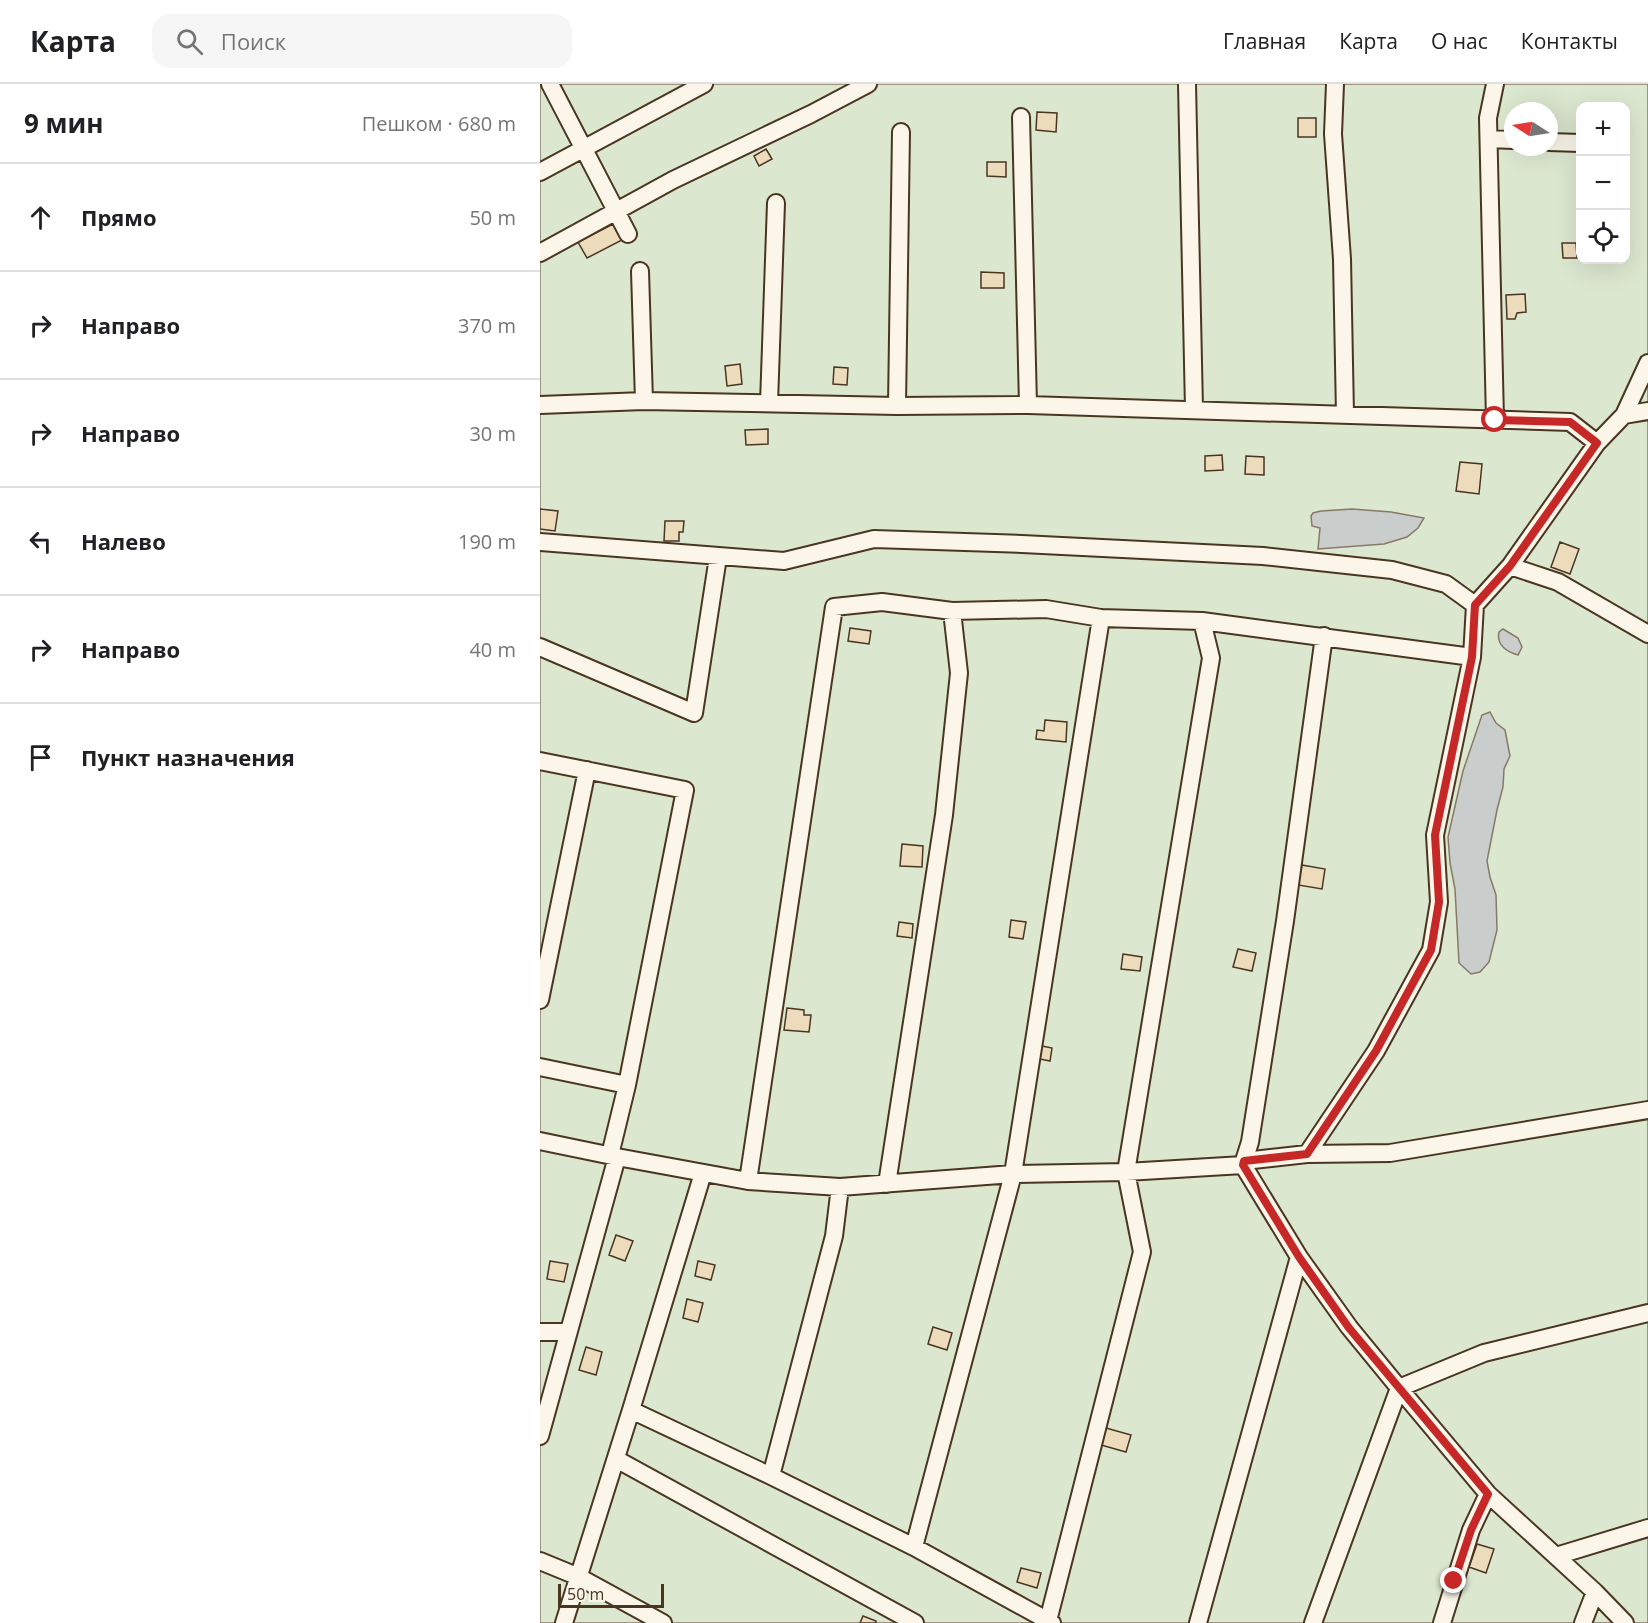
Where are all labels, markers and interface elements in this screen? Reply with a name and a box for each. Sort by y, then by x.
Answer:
search box [152,14,572,68]
text: Карта [30,22,116,60]
icon: search [173,25,206,58]
text: Поиск [221,26,286,56]
text: Главная [1223,27,1306,55]
text: Карта [1339,27,1398,55]
text: О нас [1431,27,1488,55]
text: Контакты [1521,27,1618,55]
north arrow [1504,102,1558,156]
map controls [1576,102,1630,264]
button: + [1576,102,1630,156]
text: 9 мин [24,105,104,141]
text: Пешком · 680 m [362,110,516,137]
button: − [1576,156,1630,210]
icon: ahead [24,201,57,234]
text: Прямо [81,202,157,232]
text: 50 m [469,204,516,231]
button: locate [1576,210,1630,264]
icon: right [24,309,57,342]
text: Направо [81,310,180,340]
text: 370 m [458,312,516,339]
route start [1481,406,1507,432]
icon: right [24,417,57,450]
text: Направо [81,418,180,448]
text: 30 m [469,420,516,447]
icon: left [24,525,57,558]
text: Налево [81,526,166,556]
text: 190 m [458,528,516,555]
icon: right [24,633,57,666]
text: Направо [81,634,180,664]
text: 40 m [469,636,516,663]
icon: arrive [24,741,57,774]
text: Пункт назначения [81,742,295,772]
route end [1440,1567,1466,1593]
scale bar [558,1581,664,1608]
text: 50 m [567,1583,604,1605]

